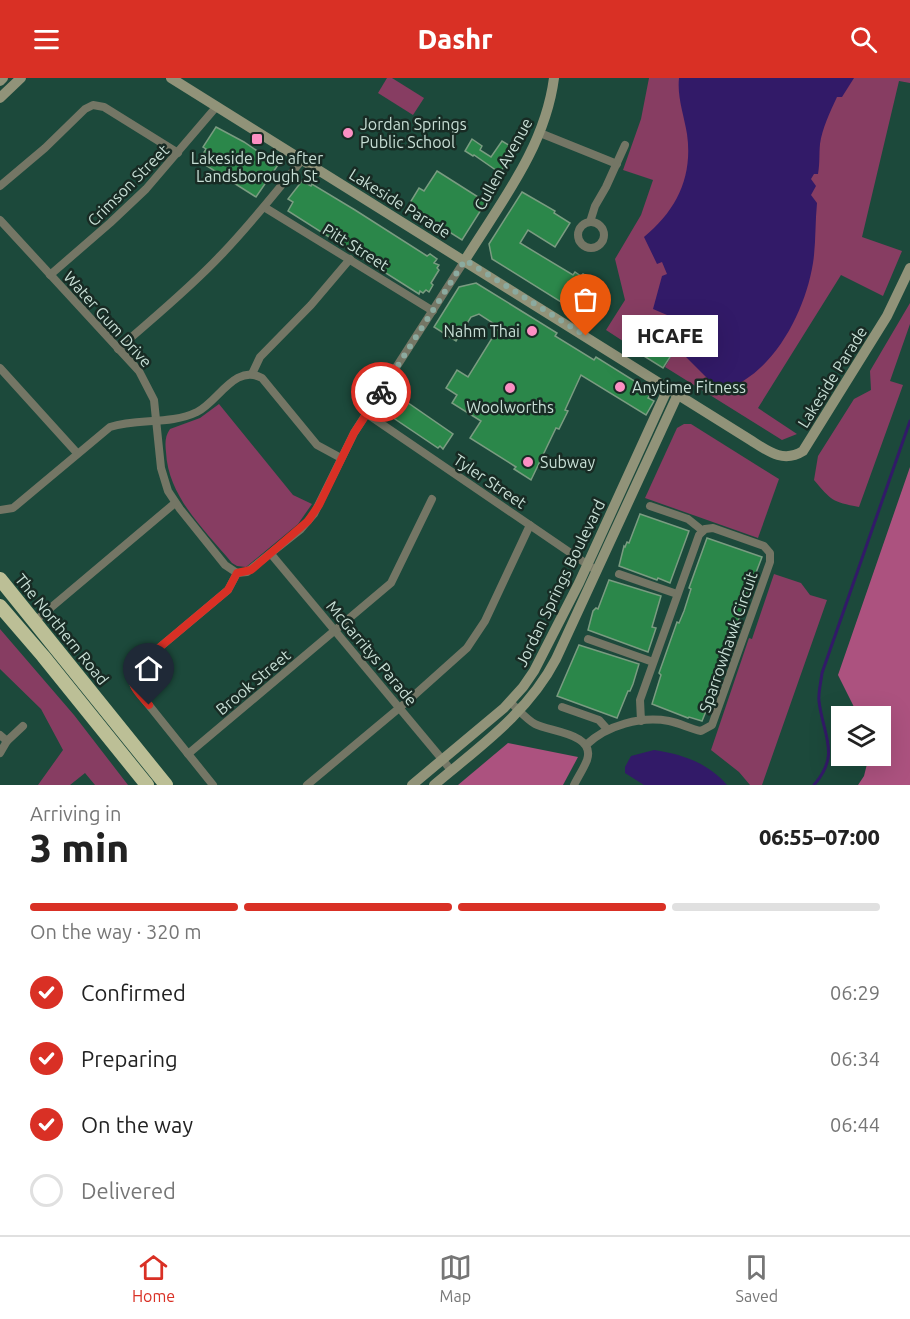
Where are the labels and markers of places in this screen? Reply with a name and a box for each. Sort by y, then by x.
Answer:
place label: Jordan Springs Public School [360,115,467,151]
marker: Jordan Springs Public School [341,126,355,140]
marker: Lakeside Pde after Landsborough St [250,132,264,146]
place label: Lakeside Pde after Landsborough St [191,149,323,185]
pin [560,274,611,336]
callout: HCAFE [622,315,718,357]
place label: Nahm Thai [444,322,520,340]
marker: Nahm Thai [525,324,539,338]
place label: Anytime Fitness [632,378,746,396]
marker: Anytime Fitness [613,380,627,394]
marker: Woolworths [503,381,517,395]
place label: Woolworths [466,398,554,416]
place label: Subway [540,453,595,471]
marker: Subway [521,455,535,469]
pin [123,643,174,705]

